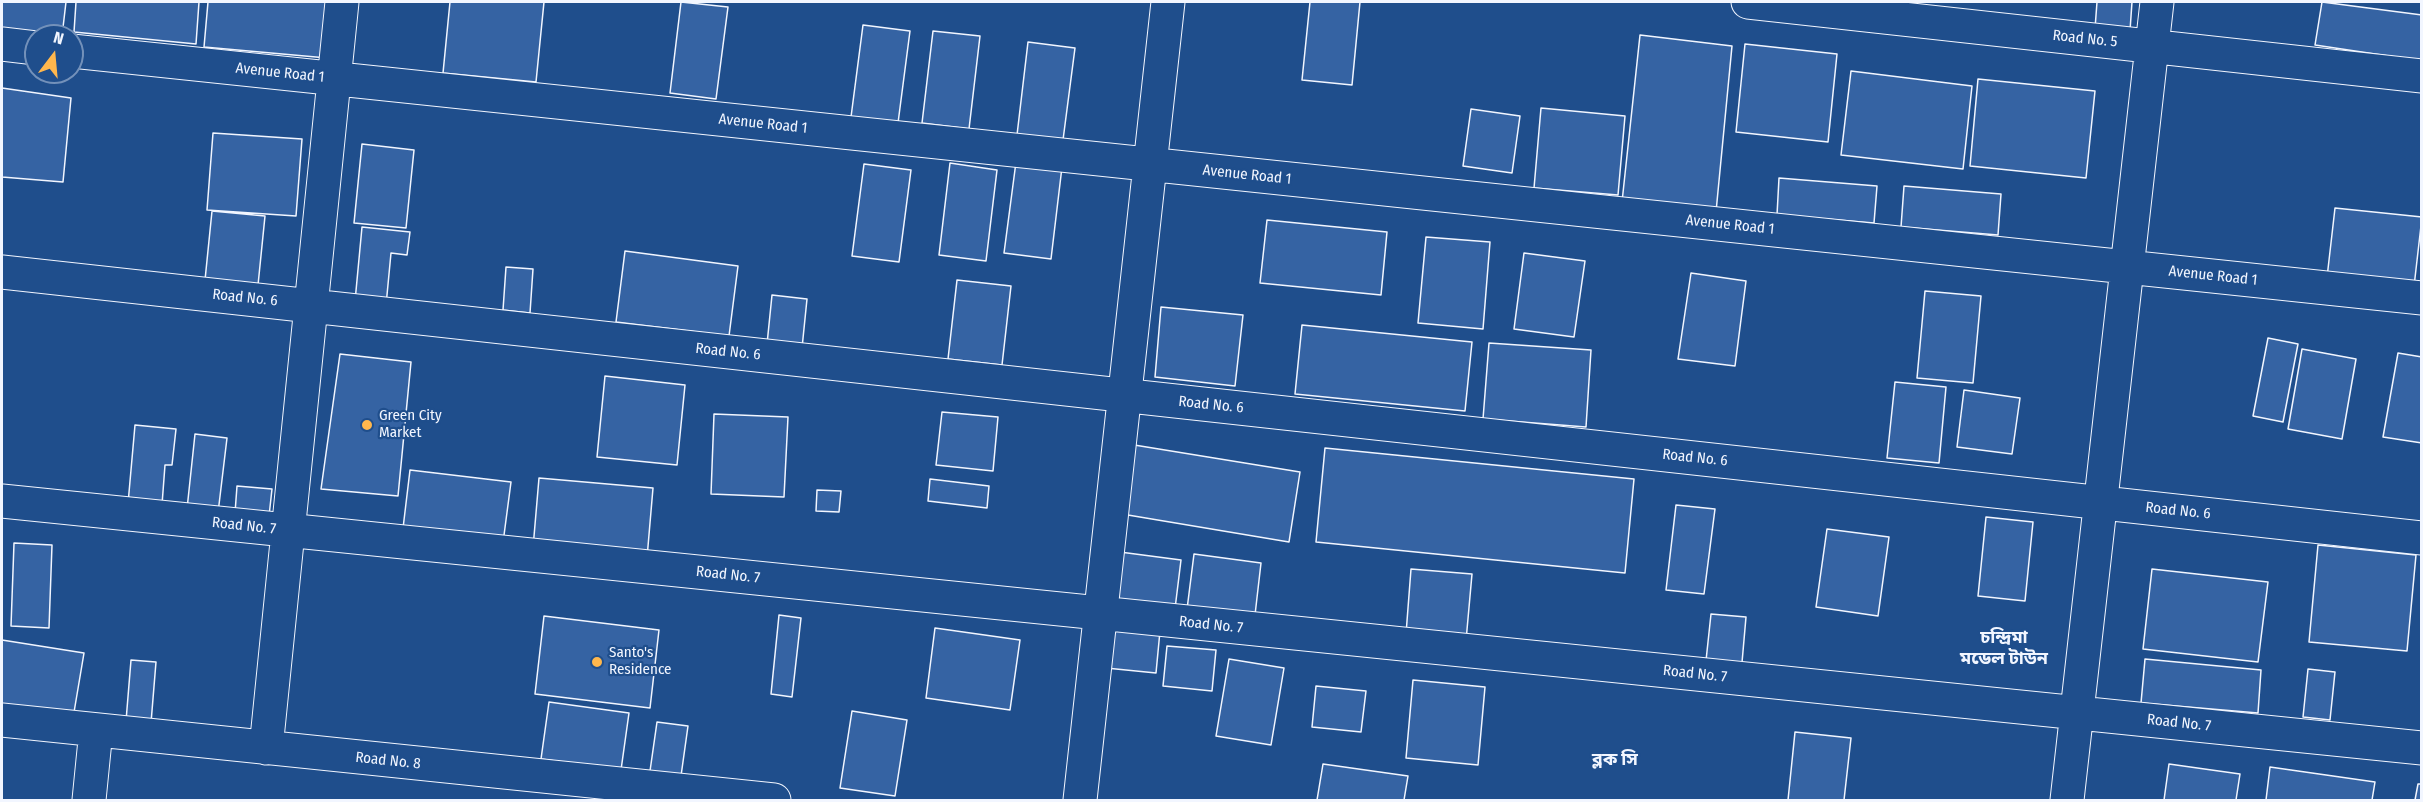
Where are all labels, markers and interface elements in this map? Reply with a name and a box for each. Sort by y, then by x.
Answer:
north arrow [24,24,84,84]
street label: Road No. 5 [2052,27,2118,51]
text: N [51,28,66,49]
street label: Avenue Road 1 [235,59,325,87]
street label: Avenue Road 1 [718,110,808,138]
street label: Avenue Road 1 [1202,161,1292,189]
street label: Avenue Road 1 [1685,211,1775,239]
street label: Avenue Road 1 [2168,262,2258,290]
street label: Road No. 6 [211,286,279,310]
street label: Road No. 6 [694,340,762,364]
street label: Road No. 6 [1177,393,1245,417]
place label: Green City Market [379,407,442,442]
marker: Green City Market [360,418,374,432]
street label: Road No. 6 [1661,446,1729,470]
street label: Road No. 6 [2144,499,2212,523]
street label: Road No. 7 [211,514,277,538]
street label: Road No. 7 [695,563,761,587]
street label: Road No. 7 [1178,613,1244,637]
district label: চন্দ্রিমা মডেল টাউন [1960,627,2048,670]
place label: Santo's Residence [609,644,671,679]
marker: Santo's Residence [590,655,604,669]
street label: Road No. 7 [1662,662,1728,686]
street label: Road No. 7 [2146,711,2212,735]
street label: Road No. 8 [354,749,422,773]
district label: ব্লক সি [1592,749,1638,771]

